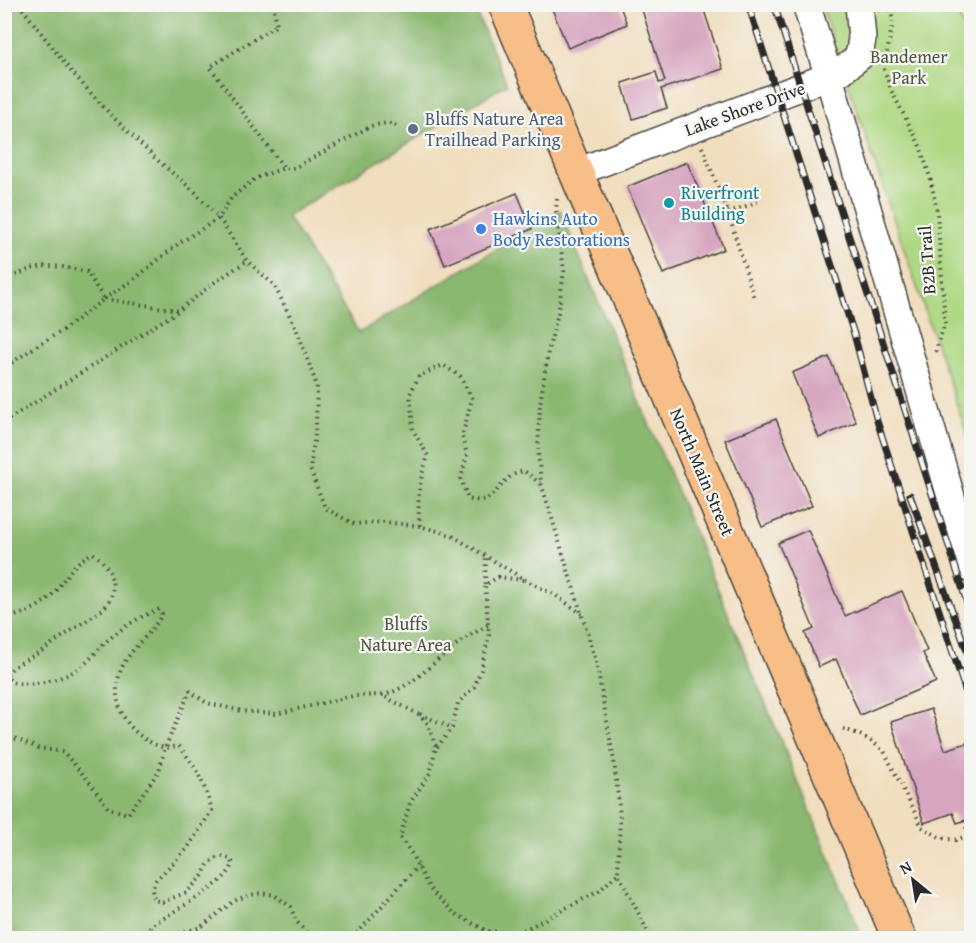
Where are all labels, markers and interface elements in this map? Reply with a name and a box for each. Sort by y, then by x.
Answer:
park label: Bandemer Park [870,43,948,91]
street label: Lake Shore Drive [681,74,809,143]
place label: Bluffs Nature Area Trailhead Parking [425,105,564,153]
marker: Bluffs Nature Area Trailhead Parking [406,122,420,136]
place label: Riverfront Building [681,179,760,227]
marker: Riverfront Building [662,196,676,210]
place label: Hawkins Auto Body Restorations [493,205,630,253]
marker: Hawkins Auto Body Restorations [474,222,488,236]
street label: B2B Trail [911,225,942,295]
street label: North Main Street [663,404,742,541]
park label: Bluffs Nature Area [361,610,452,658]
north arrow [883,850,943,910]
text: N [895,854,916,880]

